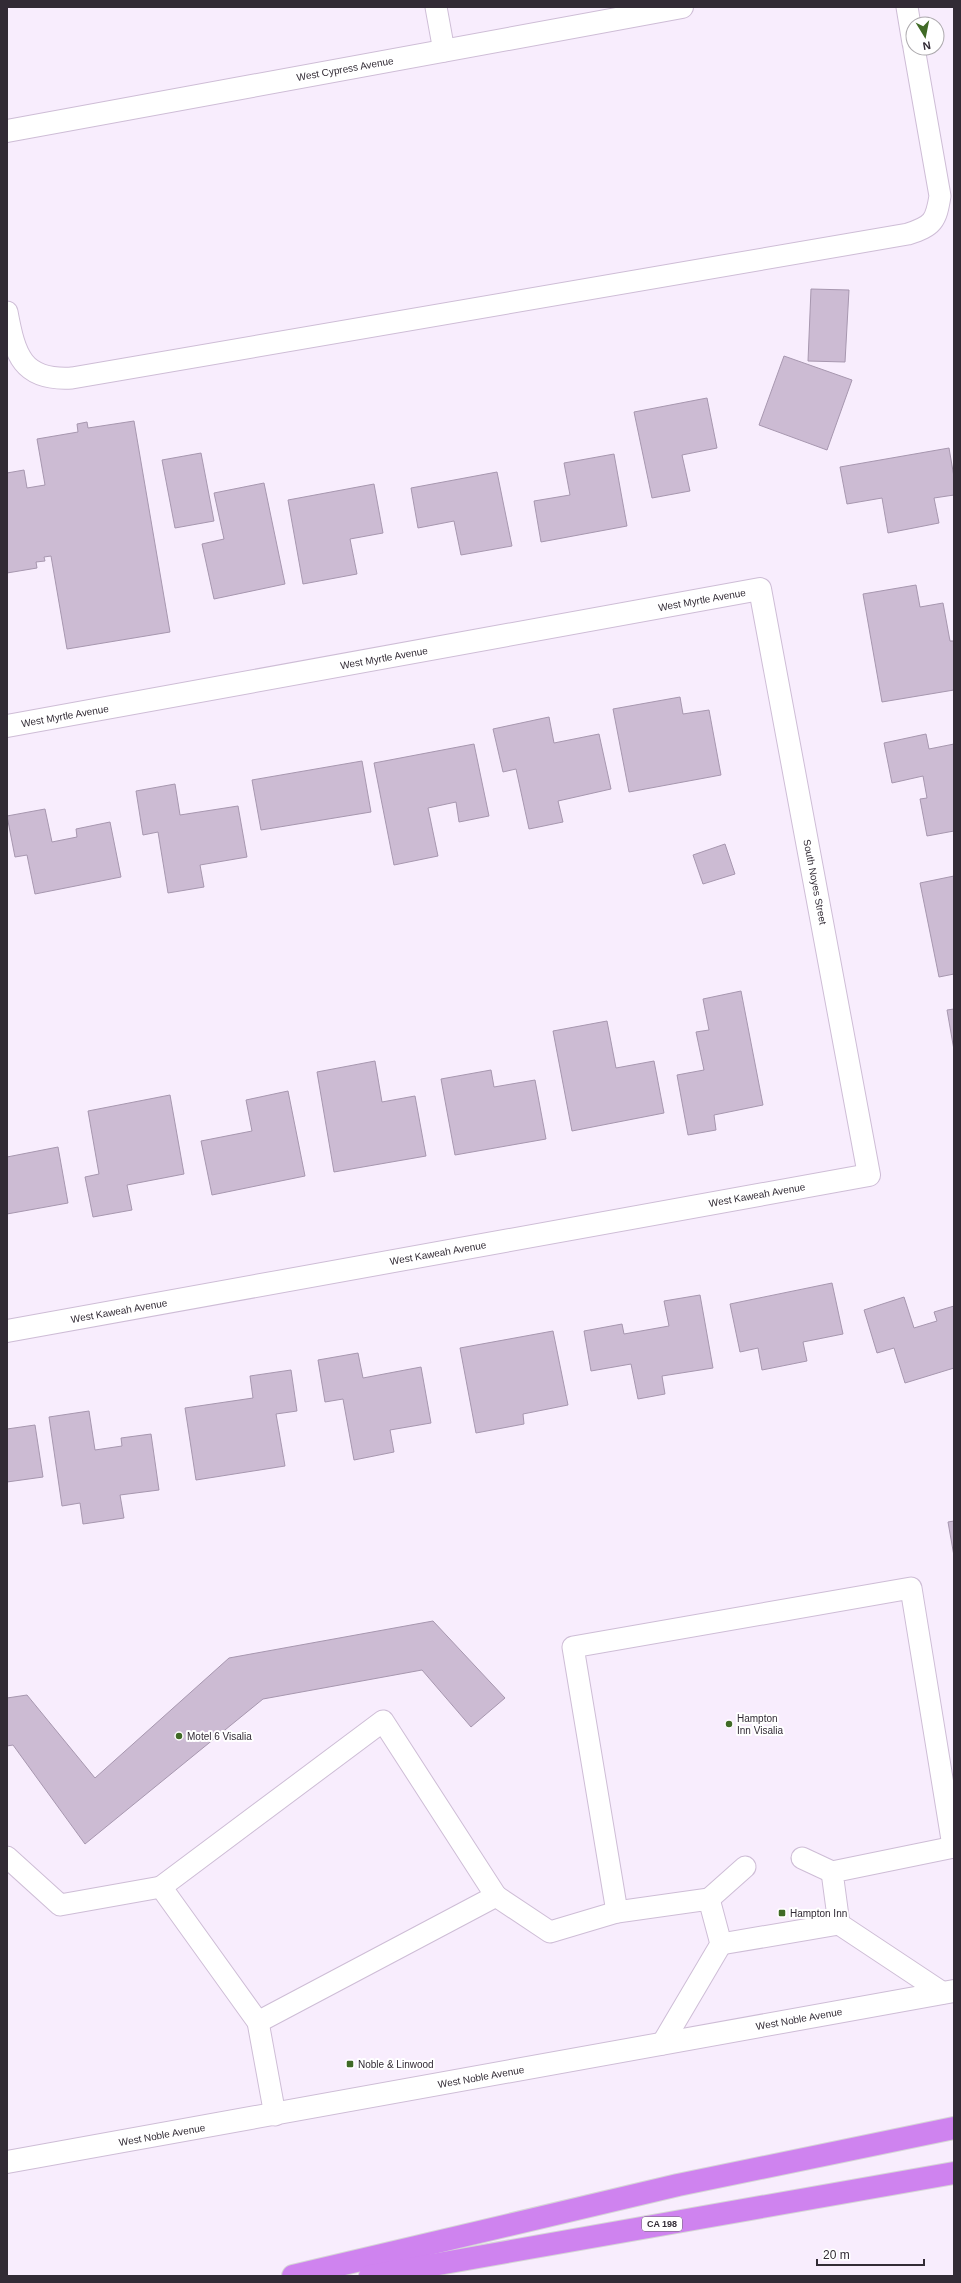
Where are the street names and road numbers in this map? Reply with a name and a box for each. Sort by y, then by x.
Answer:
street label: West Cypress Avenue [296,55,395,83]
street label: West Myrtle Avenue [657,587,747,613]
street label: West Myrtle Avenue [339,645,429,671]
street label: West Myrtle Avenue [20,703,110,729]
street label: South Noyes Street [801,838,829,926]
street label: West Kaweah Avenue [708,1181,806,1209]
street label: West Kaweah Avenue [389,1239,487,1267]
street label: West Kaweah Avenue [70,1297,168,1325]
street label: West Noble Avenue [755,2006,843,2032]
street label: West Noble Avenue [437,2064,525,2090]
street label: West Noble Avenue [118,2122,206,2148]
road number: CA 198 [642,2217,682,2231]

